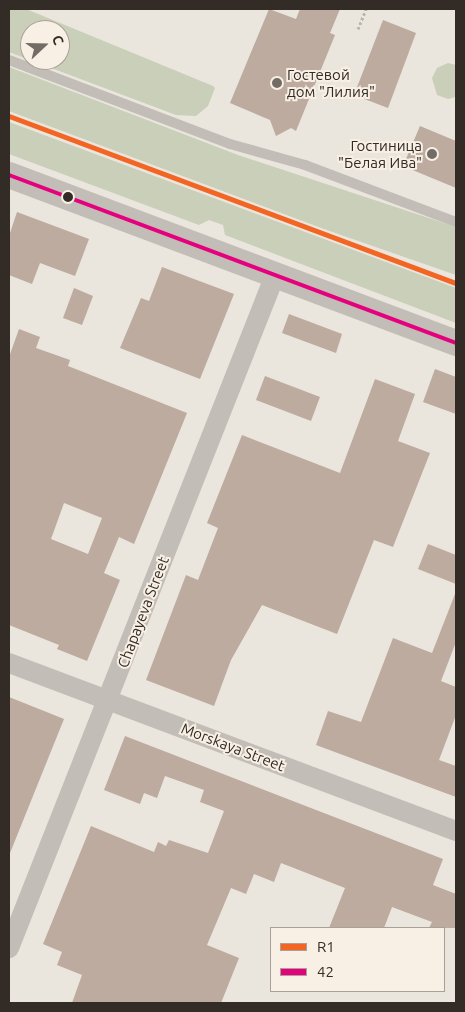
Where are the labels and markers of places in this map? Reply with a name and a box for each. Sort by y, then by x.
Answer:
place label: Гостевой дом "Лилия" [287,65,375,100]
marker: Гостевой дом "Лилия" [271,77,283,89]
place label: Гостиница "Белая Ива" [338,136,422,171]
marker: Гостиница "Белая Ива" [426,148,438,160]
unlabelled marker [63,192,73,202]

